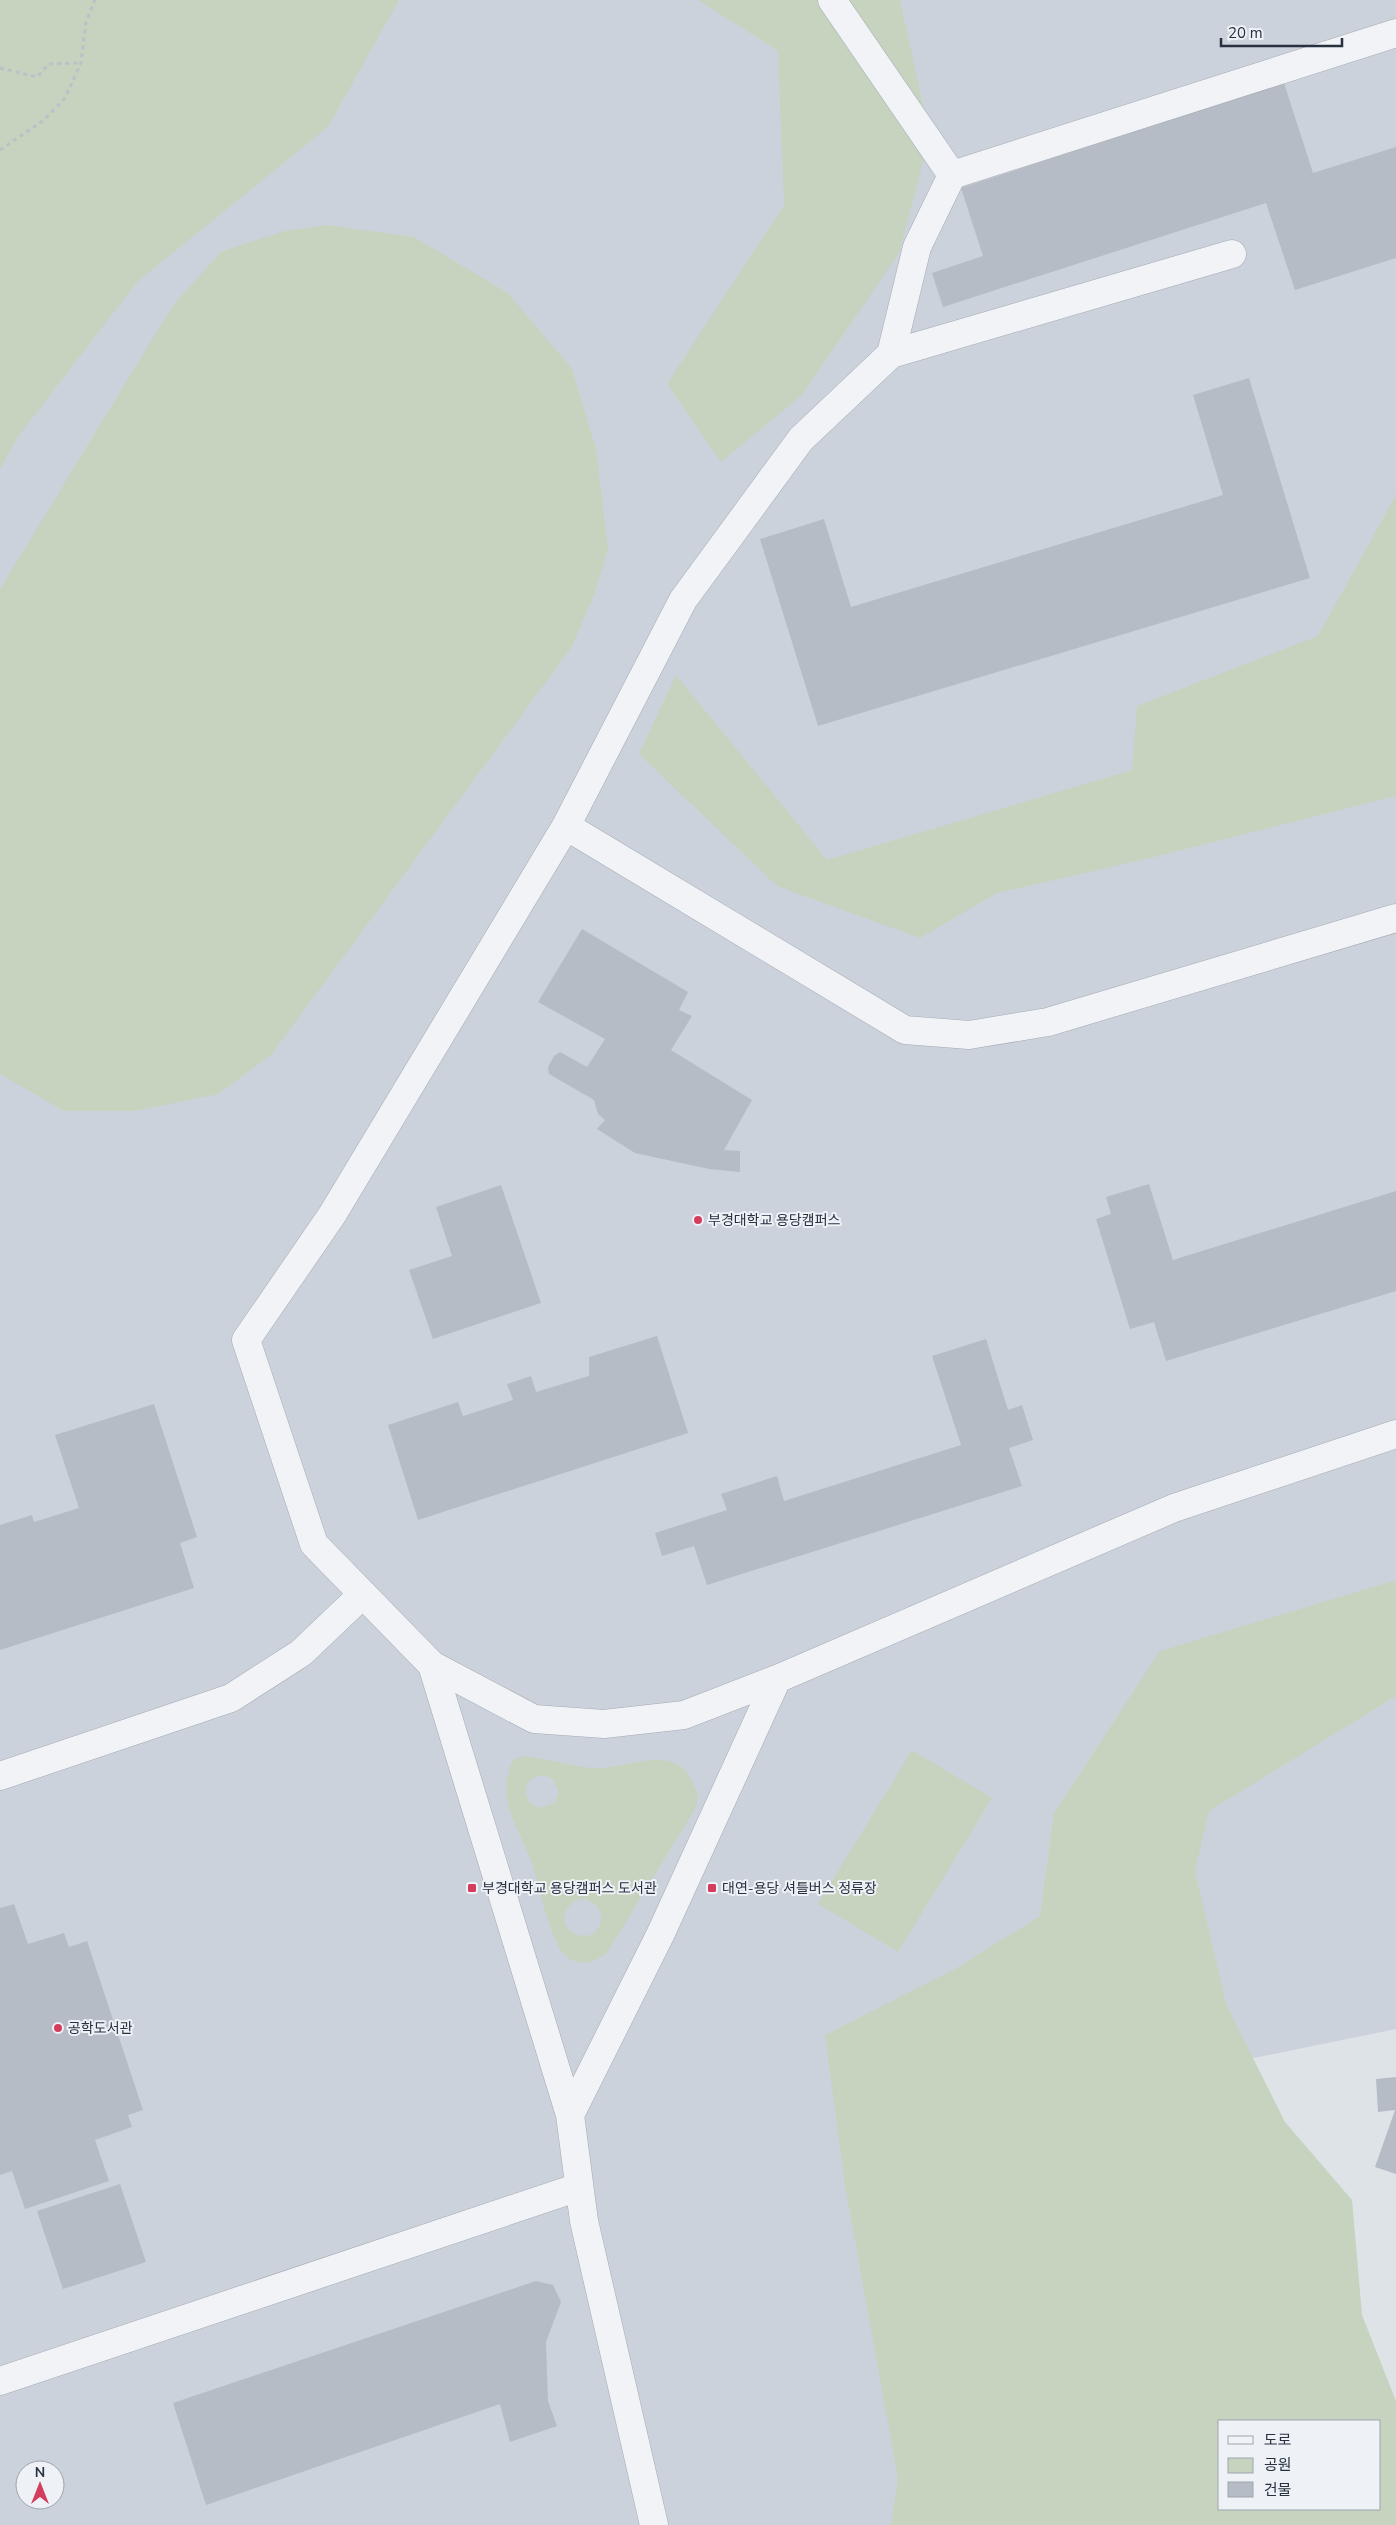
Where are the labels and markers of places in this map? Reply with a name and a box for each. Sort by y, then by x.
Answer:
place label: 부경대학교 용당캠퍼스 [708,1211,841,1230]
marker: 부경대학교 용당캠퍼스 [692,1214,704,1226]
place label: 부경대학교 용당캠퍼스 도서관 [482,1879,657,1898]
place label: 대연-용당 셔틀버스 정류장 [722,1879,877,1898]
marker: 부경대학교 용당캠퍼스 도서관 [466,1882,478,1894]
marker: 대연-용당 셔틀버스 정류장 [706,1882,718,1894]
place label: 공학도서관 [68,2019,133,2038]
marker: 공학도서관 [52,2022,64,2034]

